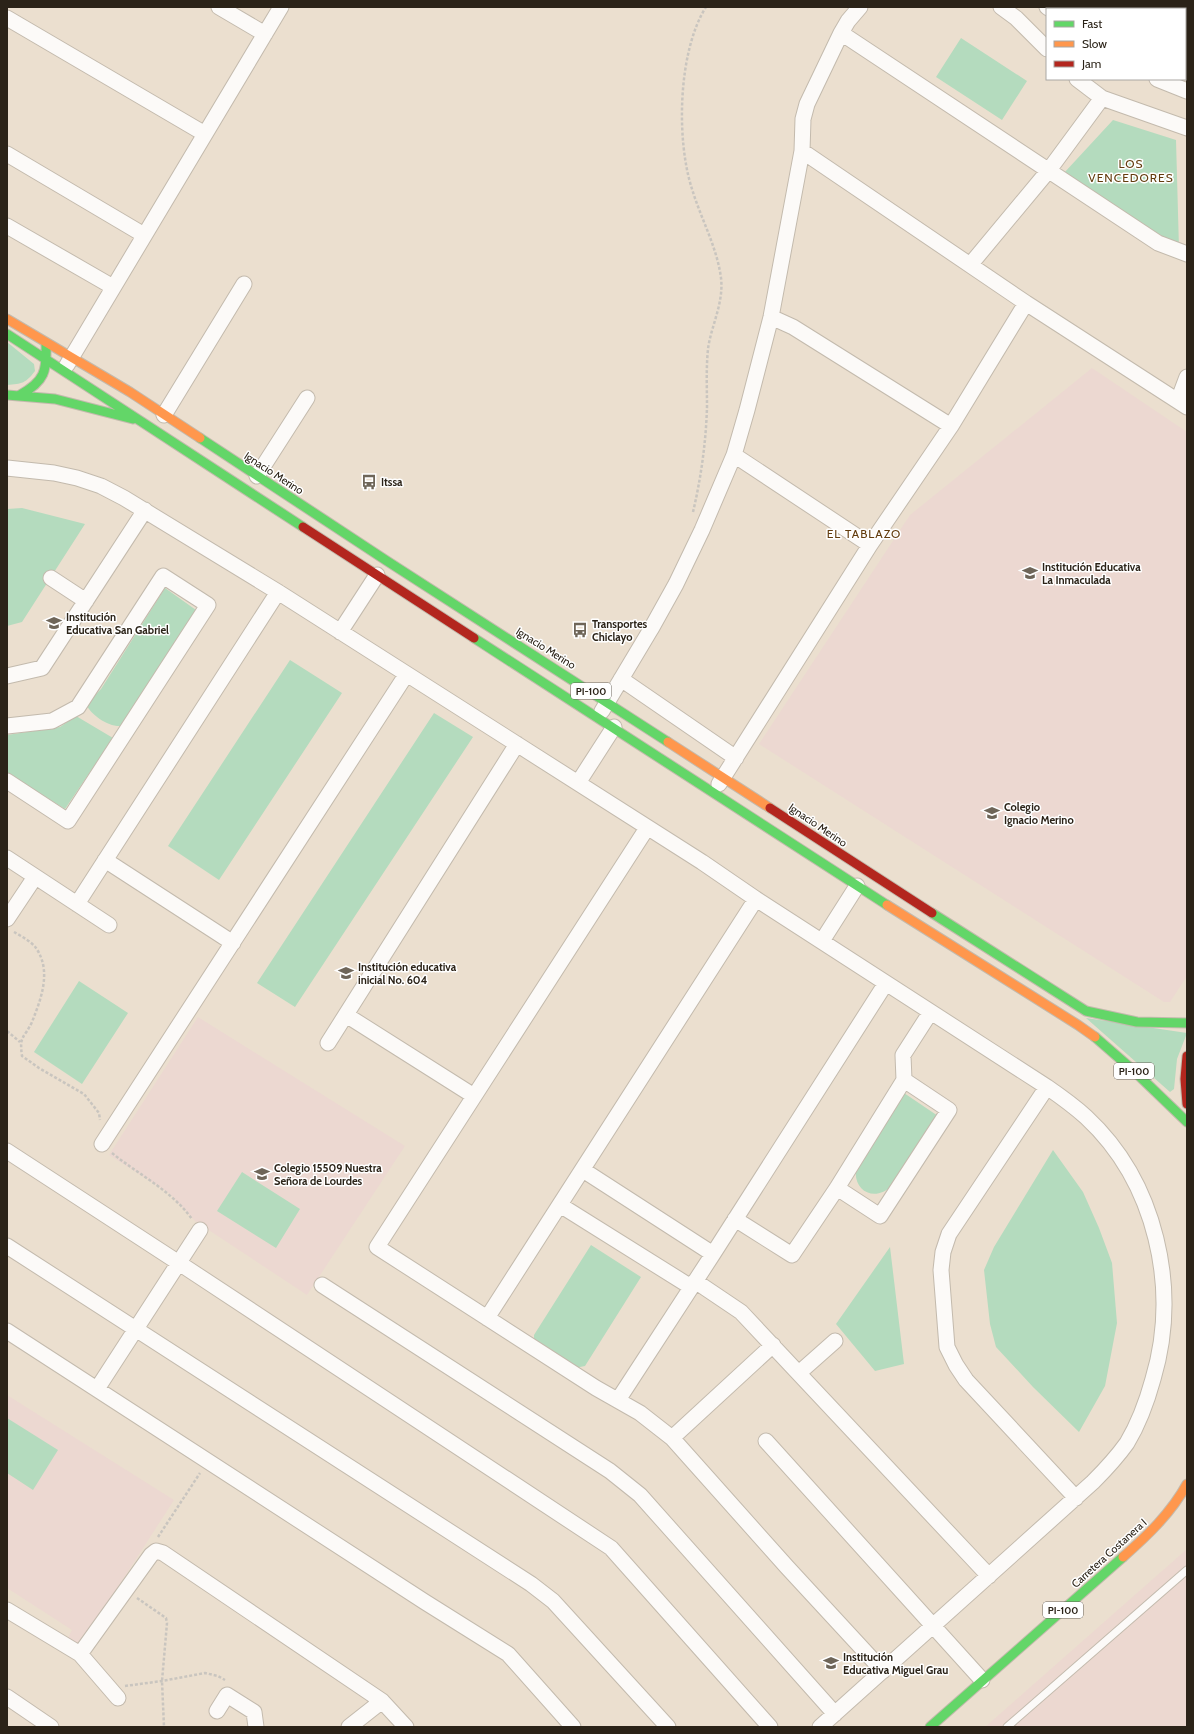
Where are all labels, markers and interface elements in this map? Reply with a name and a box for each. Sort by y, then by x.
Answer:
legend [1046,8,1186,80]
text: Fast [1082,16,1102,31]
text: Slow [1082,36,1107,51]
text: Jam [1081,56,1101,71]
district label: LOS VENCEDORES [1088,156,1174,185]
street label: Ignacio Merino [242,449,306,497]
bus stop icon: Itssa [360,473,378,491]
place label: Itssa [381,475,403,489]
district label: EL TABLAZO [827,526,901,541]
place label: Institución Educativa La Inmaculada [1042,560,1141,587]
school or university icon: Institución Educativa La Inmaculada [1021,564,1039,582]
place label: Institución Educativa San Gabriel [66,610,169,637]
school or university icon: Institución Educativa San Gabriel [45,614,63,632]
place label: Transportes Chiclayo [592,617,648,644]
bus stop icon: Transportes Chiclayo [571,621,589,639]
street label: Ignacio Merino [514,624,578,672]
road number: PI-100 [571,683,611,699]
street label: Ignacio Merino [786,800,850,850]
place label: Colegio Ignacio Merino [1004,800,1074,827]
school or university icon: Colegio Ignacio Merino [983,804,1001,822]
place label: Institución educativa inicial No. 604 [358,960,457,987]
school or university icon: Institución educativa inicial No. 604 [337,964,355,982]
road number: PI-100 [1114,1063,1154,1079]
place label: Colegio 15509 Nuestra Señora de Lourdes [274,1161,382,1188]
school or university icon: Colegio 15509 Nuestra Señora de Lourdes [253,1165,271,1183]
street label: Carretera Costanera I [1068,1515,1150,1591]
road number: PI-100 [1043,1602,1083,1618]
place label: Institución Educativa Miguel Grau [843,1650,948,1677]
school or university icon: Institución Educativa Miguel Grau [822,1654,840,1672]

